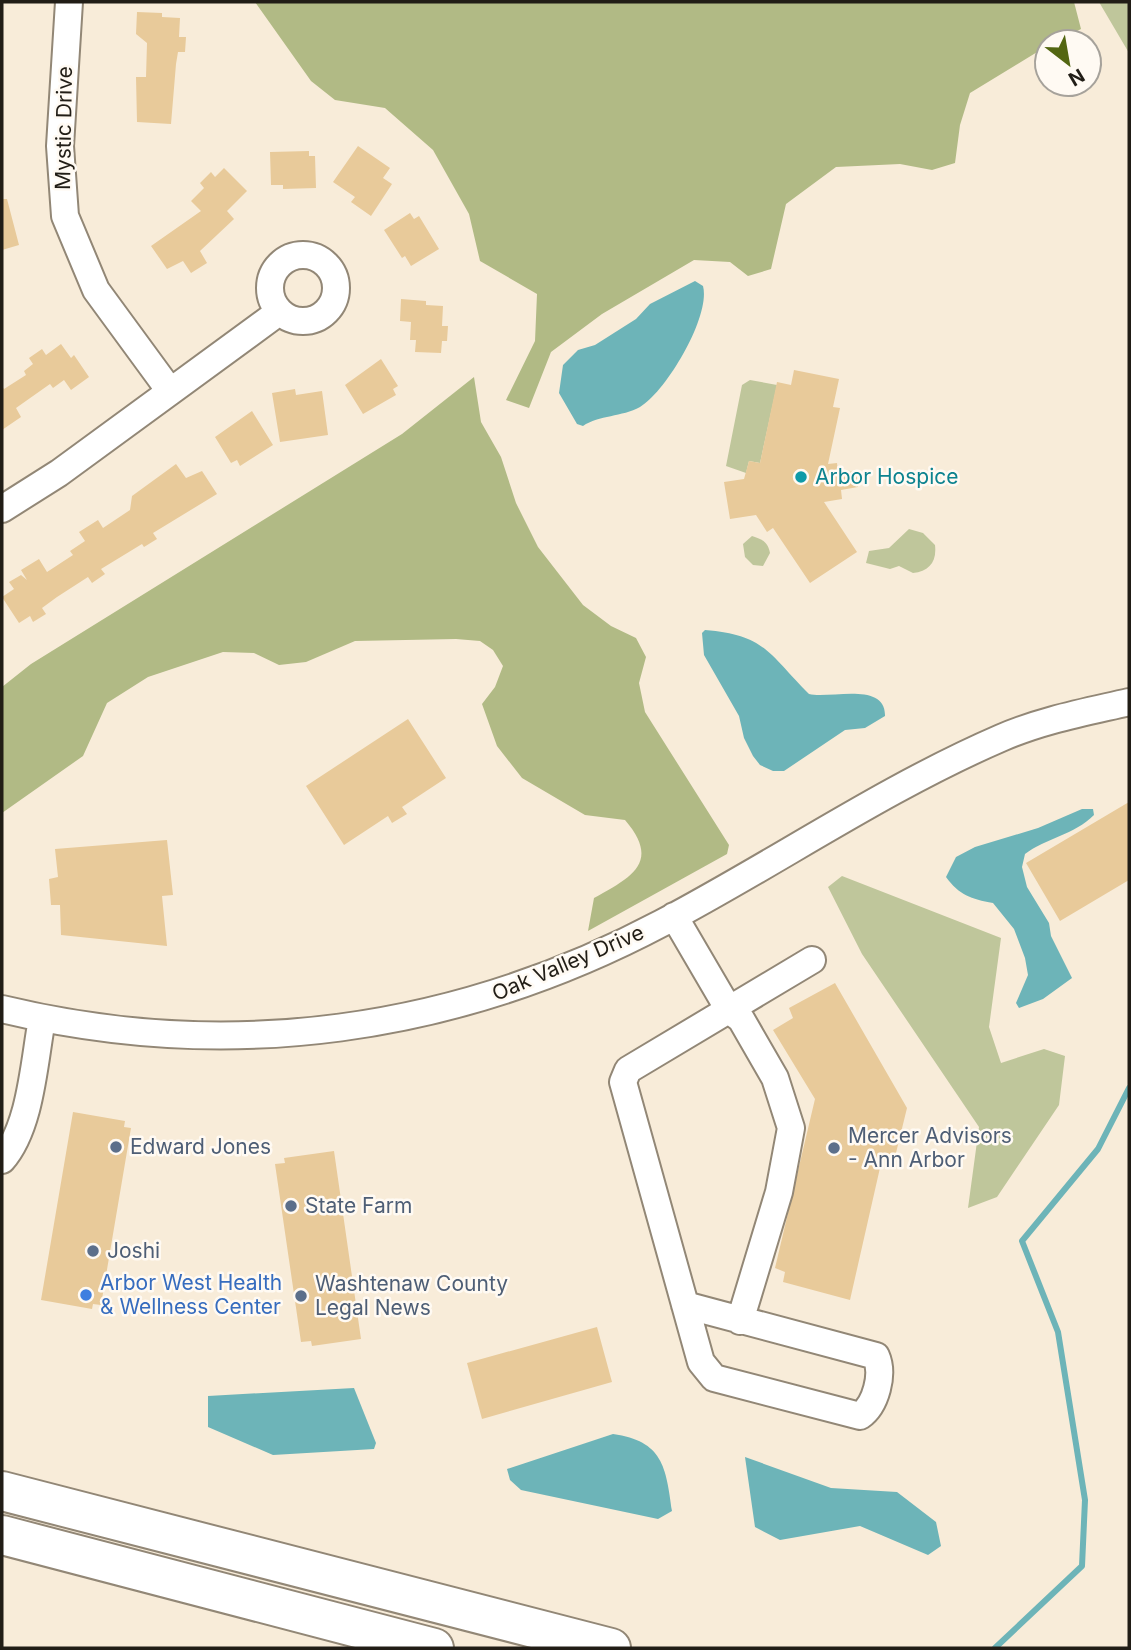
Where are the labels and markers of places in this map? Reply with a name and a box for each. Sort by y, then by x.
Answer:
place label: Arbor Hospice [815,464,958,489]
marker: Arbor Hospice [793,469,809,485]
place label: Mercer Advisors - Ann Arbor [848,1123,1012,1172]
place label: Edward Jones [130,1134,271,1159]
marker: Edward Jones [108,1139,124,1155]
marker: Mercer Advisors - Ann Arbor [826,1140,842,1156]
place label: State Farm [305,1193,412,1218]
marker: State Farm [283,1198,299,1214]
place label: Joshi [107,1238,160,1263]
marker: Joshi [85,1243,101,1259]
place label: Arbor West Health & Wellness Center [100,1270,282,1319]
place label: Washtenaw County Legal News [315,1271,508,1320]
marker: Arbor West Health & Wellness Center [78,1287,94,1303]
marker: Washtenaw County Legal News [293,1288,309,1304]

